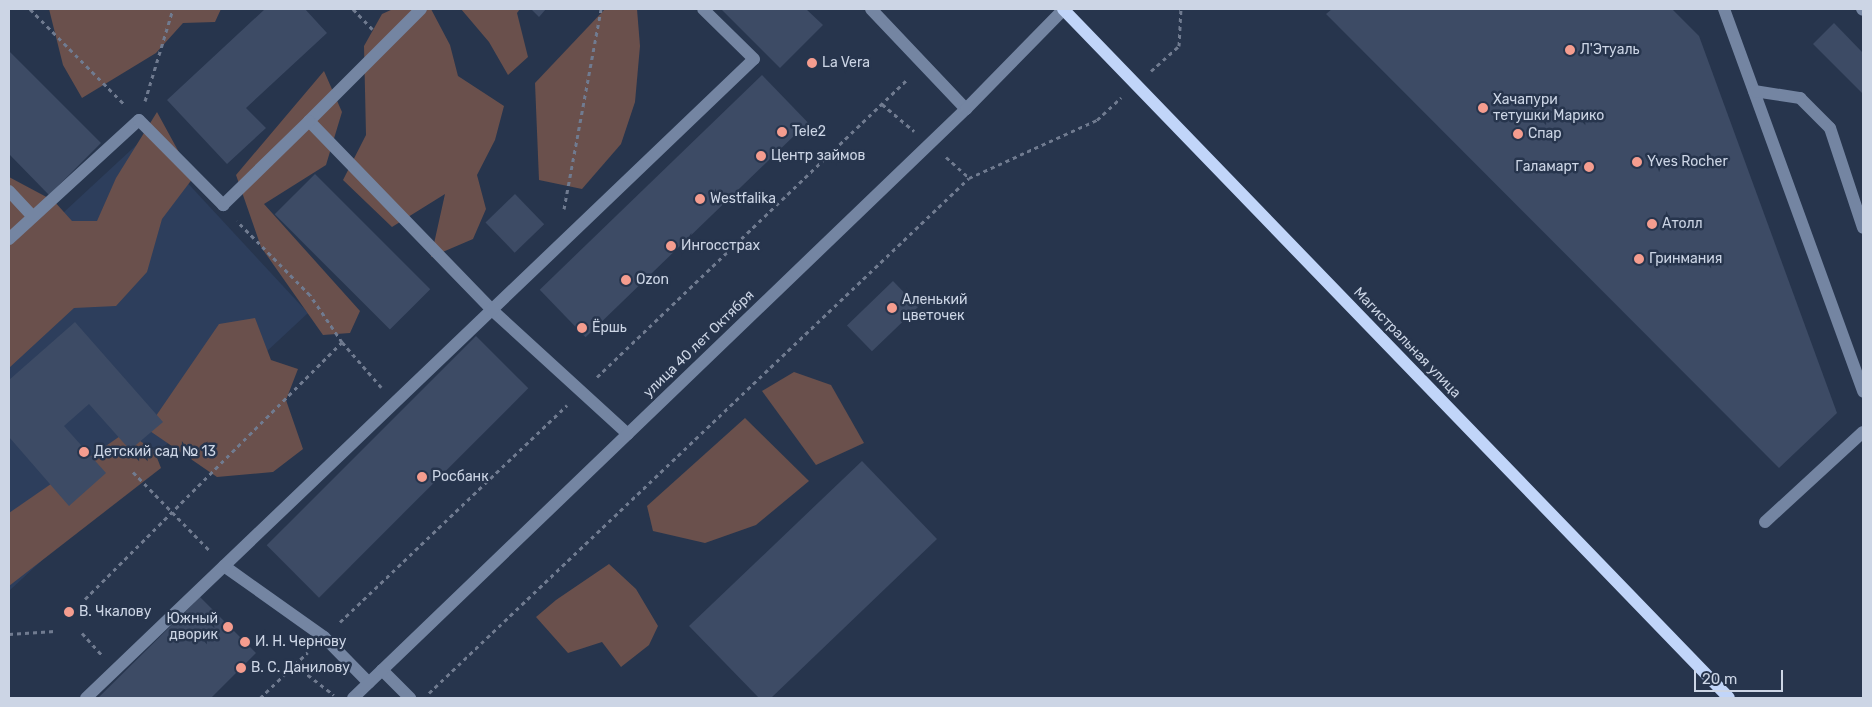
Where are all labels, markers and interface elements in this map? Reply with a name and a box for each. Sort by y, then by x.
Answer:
place label: Л'Этуаль [1580,42,1640,58]
marker: Л'Этуаль [1564,44,1576,56]
place label: La Vera [822,55,870,71]
marker: La Vera [806,57,818,69]
place label: Хачапури тетушки Марико [1493,92,1604,124]
marker: Хачапури тетушки Марико [1477,102,1489,114]
place label: Tele2 [792,124,826,140]
marker: Tele2 [776,126,788,138]
place label: Спар [1528,126,1562,142]
marker: Спар [1512,128,1524,140]
place label: Центр займов [771,148,865,164]
marker: Центр займов [755,150,767,162]
place label: Yves Rocher [1647,154,1728,170]
marker: Yves Rocher [1631,156,1643,168]
place label: Галамарт [1515,159,1579,175]
marker: Галамарт [1583,161,1595,173]
place label: Westfalika [710,191,776,207]
marker: Westfalika [694,193,706,205]
place label: Атолл [1662,216,1703,232]
marker: Атолл [1646,218,1658,230]
place label: Ингосстрах [681,238,760,254]
marker: Ингосстрах [665,240,677,252]
place label: Гринмания [1649,251,1722,267]
marker: Гринмания [1633,253,1645,265]
place label: Ozon [636,272,669,288]
marker: Ozon [620,274,632,286]
street label: Магистральная улица [1350,284,1464,402]
street label: улица 40 лет Октября [640,287,758,401]
place label: Аленький цветочек [902,292,967,324]
marker: Аленький цветочек [886,302,898,314]
place label: Ёршь [592,320,627,336]
marker: Ёршь [576,322,588,334]
place label: Детский сад № 13 [94,444,216,460]
marker: Детский сад № 13 [78,446,90,458]
place label: Росбанк [432,469,489,485]
marker: Росбанк [416,471,428,483]
place label: В. Чкалову [79,604,151,620]
marker: В. Чкалову [63,606,75,618]
place label: Южный дворик [167,611,218,644]
marker: Южный дворик [222,621,234,633]
place label: И. Н. Чернову [255,634,347,650]
marker: И. Н. Чернову [239,636,251,648]
place label: В. С. Данилову [251,660,350,676]
scale bar [1697,660,1786,692]
marker: В. С. Данилову [235,662,247,674]
text: 20 m [1702,670,1737,688]

